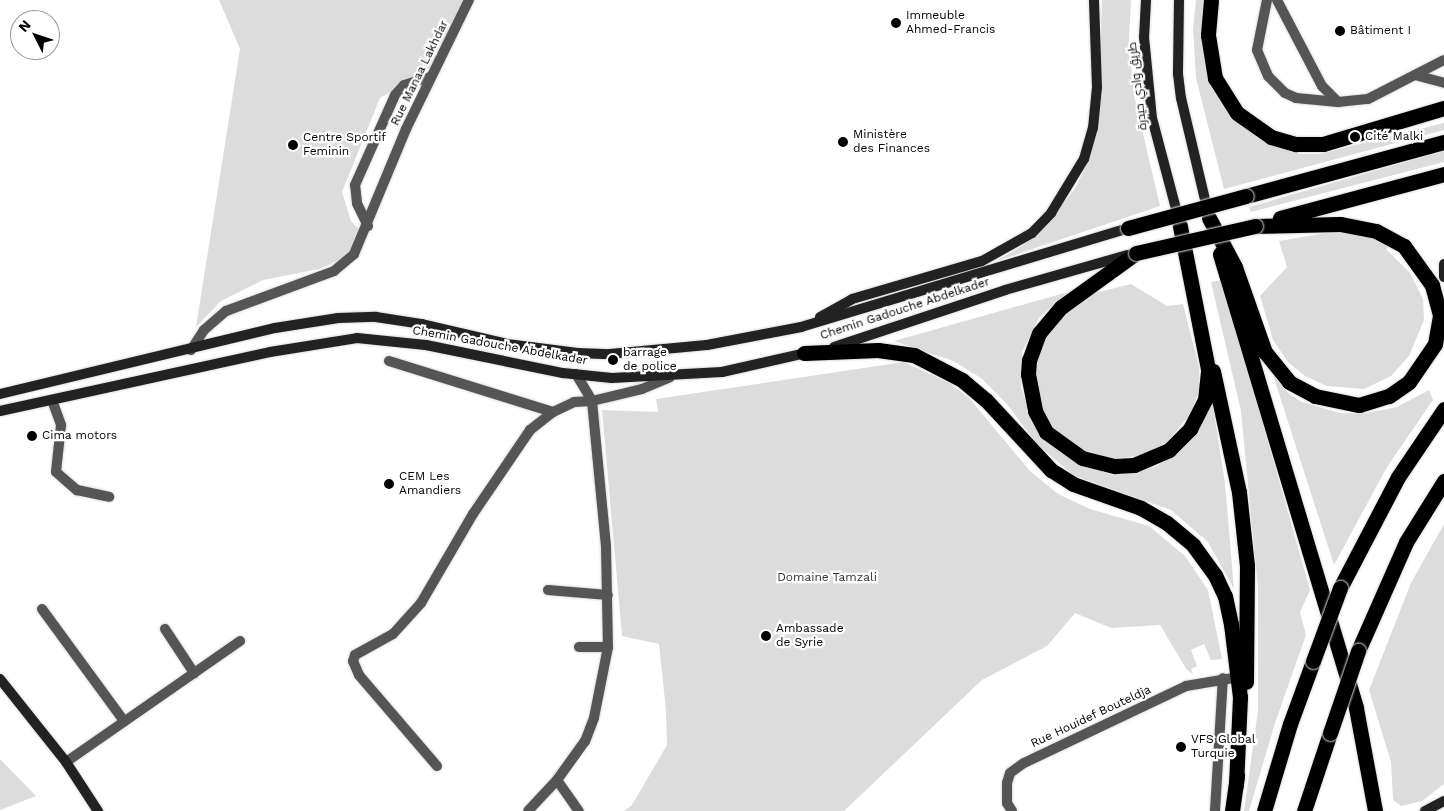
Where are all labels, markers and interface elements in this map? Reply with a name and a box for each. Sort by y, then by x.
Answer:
place label: Immeuble Ahmed-Francis [906,9,995,37]
north arrow [10,10,60,60]
text: N [15,17,34,35]
marker: Immeuble Ahmed-Francis [890,17,902,29]
street label: Rue Manaa Lakhdar [388,18,452,128]
place label: Bâtiment I [1350,24,1411,38]
marker: Bâtiment I [1334,25,1346,37]
street label: طريق وادي حيدرة [1125,41,1151,131]
place label: Ministère des Finances [853,128,930,156]
place label: Cité Malki [1365,130,1423,144]
place label: Centre Sportif Feminin [303,131,386,159]
marker: Cité Malki [1349,131,1361,143]
marker: Ministère des Finances [837,136,849,148]
marker: Centre Sportif Feminin [287,139,299,151]
street label: Chemin Gadouche Abdelkader [818,275,992,343]
street label: Chemin Gadouche Abdelkader [411,323,589,369]
place label: barrage de police [623,346,677,374]
marker: barrage de police [607,354,619,366]
place label: Cima motors [42,429,117,443]
marker: Cima motors [26,430,38,442]
place label: CEM Les Amandiers [399,470,461,498]
marker: CEM Les Amandiers [383,478,395,490]
park label: Domaine Tamzali [777,571,877,585]
place label: Ambassade de Syrie [776,622,844,650]
marker: Ambassade de Syrie [760,630,772,642]
street label: Rue Houidef Bouteldja [1028,683,1154,751]
place label: VFS Global Turquie [1191,733,1255,761]
marker: VFS Global Turquie [1175,741,1187,753]

